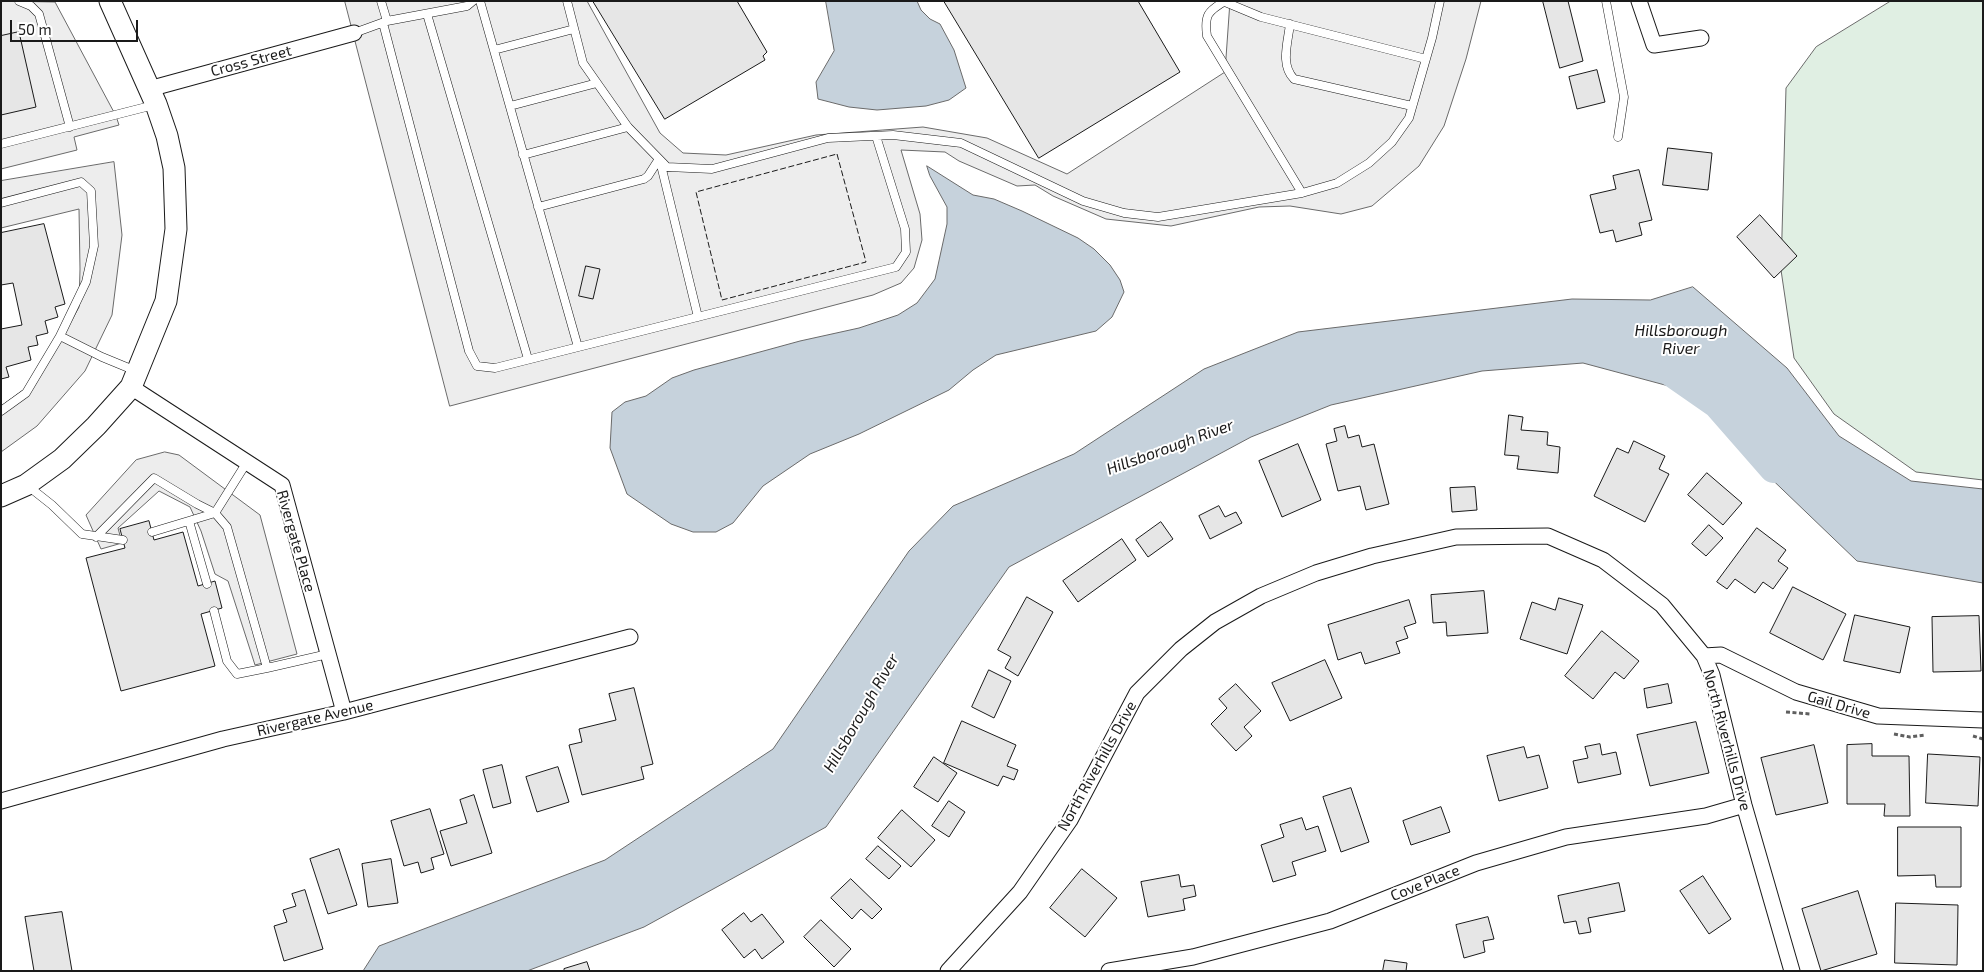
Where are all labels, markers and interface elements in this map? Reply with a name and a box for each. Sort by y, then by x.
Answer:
scale bar [12,10,140,42]
text: 50 m [18,20,52,38]
street label: Cross Street [209,42,293,80]
water label: Hillsborough River [1634,321,1728,359]
water label: Hillsborough River [1104,415,1236,479]
street label: Rivergate Place [273,488,319,594]
water label: Hillsborough River [819,650,903,776]
street label: North Riverhills Drive [1699,667,1755,813]
street label: Gail Drive [1805,687,1873,723]
street label: Rivergate Avenue [255,696,375,740]
street label: North Riverhills Drive [1054,698,1140,834]
street label: Cove Place [1388,861,1462,905]

